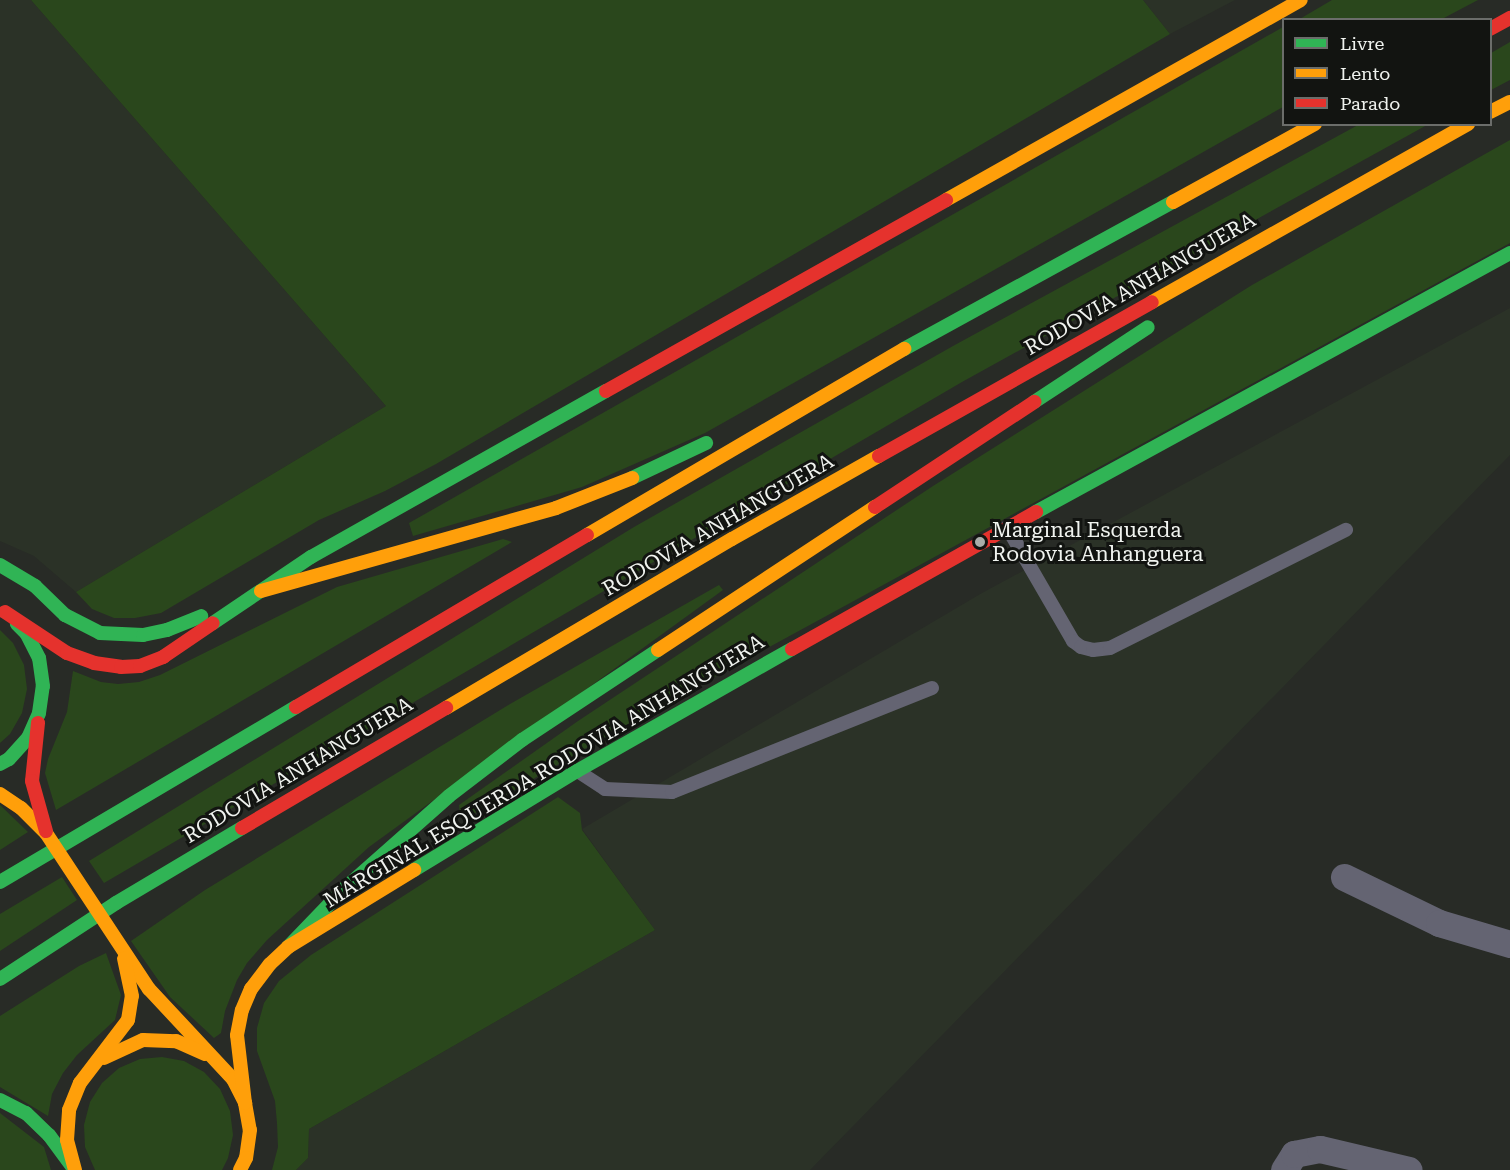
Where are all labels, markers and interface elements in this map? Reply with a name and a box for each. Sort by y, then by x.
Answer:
legend [1282,18,1492,126]
text: Livre [1340,33,1384,54]
text: Lento [1340,63,1390,84]
text: Parado [1340,93,1400,114]
street label: RODOVIA ANHANGUERA [1020,207,1260,361]
street label: RODOVIA ANHANGUERA [598,448,838,602]
place label: Marginal Esquerda Rodovia Anhanguera [992,517,1203,567]
marker: Marginal Esquerda Rodovia Anhanguera [973,535,987,549]
street label: MARGINAL ESQUERDA RODOVIA ANHANGUERA [319,629,769,913]
street label: RODOVIA ANHANGUERA [179,692,417,848]

